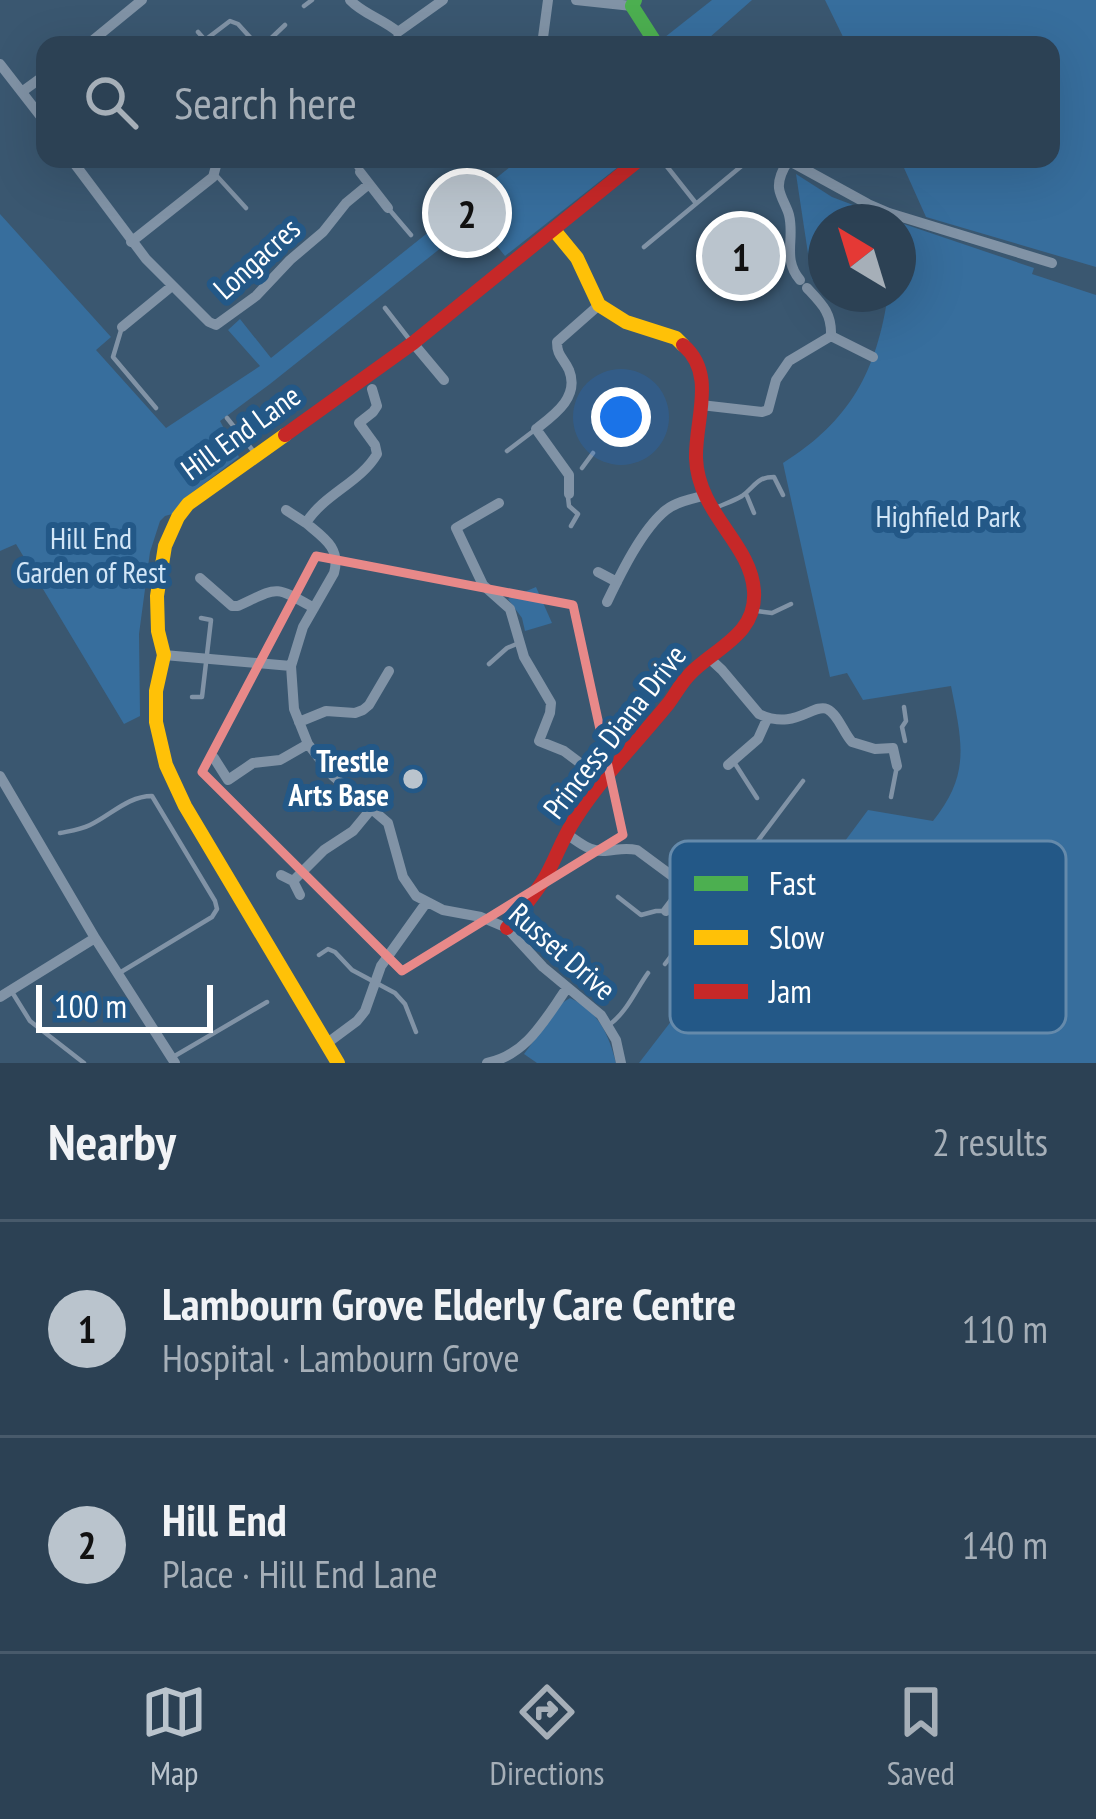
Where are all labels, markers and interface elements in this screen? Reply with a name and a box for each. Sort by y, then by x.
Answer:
search box [36,36,1060,168]
icon: search [78,69,144,135]
text: Search here [174,73,357,131]
pin: 2 [428,168,506,258]
north arrow [808,204,916,312]
street label: Longacres [204,209,308,307]
pin: 1 [702,211,780,301]
street label: Hill End Lane [173,375,307,488]
your location [591,387,651,447]
park label: Highfield Park [875,496,1021,535]
park label: Hill End Garden of Rest [16,518,167,591]
street label: Princess Diana Drive [534,636,694,826]
place label: Trestle Arts Base [288,741,389,814]
marker: Trestle Arts Base [400,766,426,792]
legend [670,841,1066,1033]
text: Fast [769,861,816,904]
street label: Russet Drive [501,894,625,1008]
text: Slow [769,915,825,958]
text: Jam [768,969,812,1012]
scale bar [36,979,213,1032]
text: 100 m [54,984,127,1027]
text: Nearby [48,1108,176,1174]
text: 2 results [932,1116,1048,1167]
text: Lambourn Grove Elderly Care Centre [162,1274,736,1332]
text: 1 [78,1303,96,1354]
text: 110 m [962,1303,1048,1354]
text: Hospital · Lambourn Grove [162,1332,520,1383]
text: Hill End [162,1490,287,1548]
text: 2 [78,1519,96,1570]
text: 140 m [962,1519,1048,1570]
text: Place · Hill End Lane [162,1548,438,1599]
tab: Map [141,1679,207,1794]
tab: Directions [490,1679,604,1794]
tab: Saved [887,1679,955,1794]

